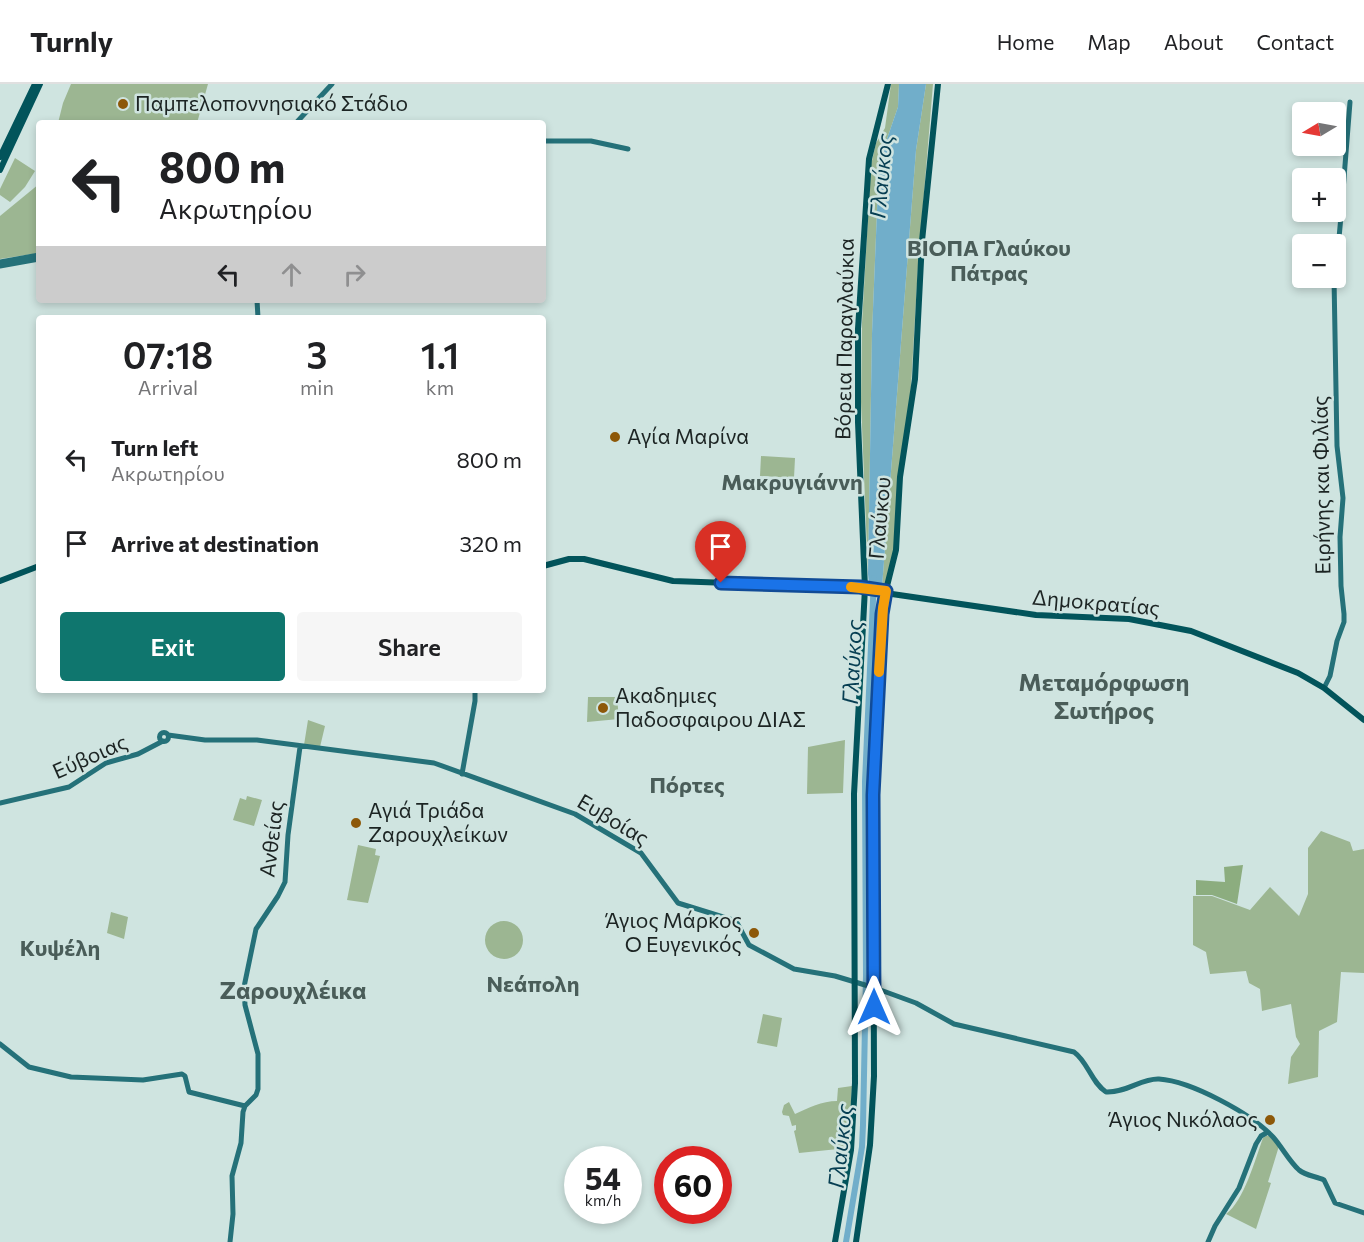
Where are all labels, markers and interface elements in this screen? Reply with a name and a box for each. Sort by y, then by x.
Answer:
text: Turnly [30,24,113,58]
text: Home [997,29,1054,54]
text: Map [1087,29,1131,54]
text: About [1164,29,1223,54]
text: Contact [1256,29,1334,54]
place label: Παμπελοποννησιακό Στάδιο [135,90,408,115]
marker: Παμπελοποννησιακό Στάδιο [116,97,130,111]
north arrow [1292,102,1346,156]
map controls [1292,102,1346,288]
water label: Γλαύκος [863,132,898,219]
text: 800 m [159,140,285,192]
icon: left [60,144,138,222]
button: + [1292,168,1346,222]
text: Ακρωτηρίου [159,192,313,225]
district label: ΒΙΟΠΑ Γλαύκου Πάτρας [907,234,1071,286]
button: − [1292,234,1346,288]
street label: Βόρεια Παραγλαύκια [829,238,858,440]
icon: left [212,258,245,291]
icon: ahead [275,258,308,291]
icon: right [338,258,371,291]
text: 07:18 [123,332,213,376]
text: 3 [306,332,327,376]
text: 1.1 [421,332,459,376]
text: Arrival [138,375,198,399]
text: min [300,375,334,399]
text: km [426,375,454,399]
street label: Ειρήνης και Φιλίας [1306,395,1335,575]
place label: Αγία Μαρίνα [627,423,749,448]
marker: Αγία Μαρίνα [608,430,622,444]
text: Turn left [111,434,198,461]
icon: left [60,443,93,476]
text: 800 m [457,446,522,473]
text: Ακρωτηρίου [111,461,225,485]
district label: Μακρυγιάννη [721,468,863,495]
street label: Γλαύκου [862,476,895,560]
pin [695,521,746,583]
icon: arrive [60,527,93,560]
text: Arrive at destination [111,530,319,557]
text: 320 m [460,530,522,557]
icon: arrive [704,530,737,563]
street label: Δημοκρατίας [1031,583,1161,620]
button: Exit [60,612,285,681]
button: Share [297,612,522,681]
water label: Γλαύκος [836,619,867,705]
district label: Μεταμόρφωση Σωτήρος [1019,667,1189,724]
place label: Ακαδημιες Παδοσφαιρου ΔΙΑΣ [615,682,806,731]
marker: Ακαδημιες Παδοσφαιρου ΔΙΑΣ [596,701,610,715]
street label: Εύβοιας [48,728,131,783]
district label: Πόρτες [649,771,725,798]
street label: Ευβοίας [574,788,654,850]
place label: Αγιά Τριάδα Ζαρουχλείκων [368,797,508,846]
street label: Ανθείας [253,799,288,878]
marker: Αγιά Τριάδα Ζαρουχλείκων [349,816,363,830]
place label: Άγιος Μάρκος Ο Ευγενικός [604,907,742,956]
marker: Άγιος Μάρκος Ο Ευγενικός [747,926,761,940]
district label: Κυψέλη [20,934,100,961]
district label: Νεάπολη [487,970,579,997]
district label: Ζαρουχλέικα [219,975,367,1004]
position arrow [842,975,906,1039]
water label: Γλαύκος [822,1102,857,1189]
place label: Άγιος Νικόλαος [1107,1106,1258,1131]
marker: Άγιος Νικόλαος [1263,1113,1277,1127]
speed limit sign: 60 [654,1146,732,1224]
text: 54 [585,1159,621,1196]
text: km/h [585,1191,621,1209]

